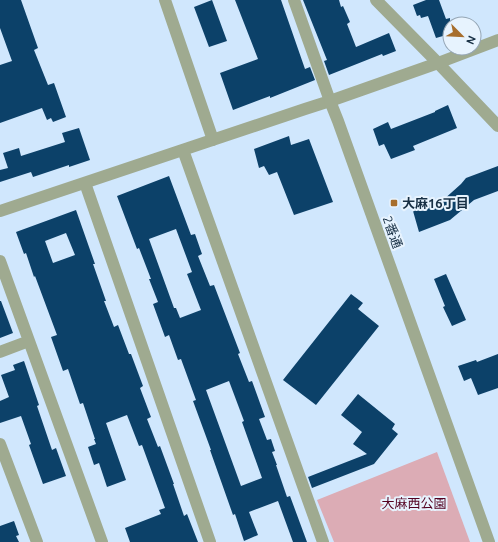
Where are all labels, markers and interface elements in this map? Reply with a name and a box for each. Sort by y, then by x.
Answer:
north arrow [442,16,482,56]
text: N [464,34,478,46]
place label: 大麻16丁目 [402,196,469,210]
marker: 大麻16丁目 [389,198,399,208]
street label: 2番通 [381,214,405,250]
park label: 大麻西公園 [381,496,447,510]

